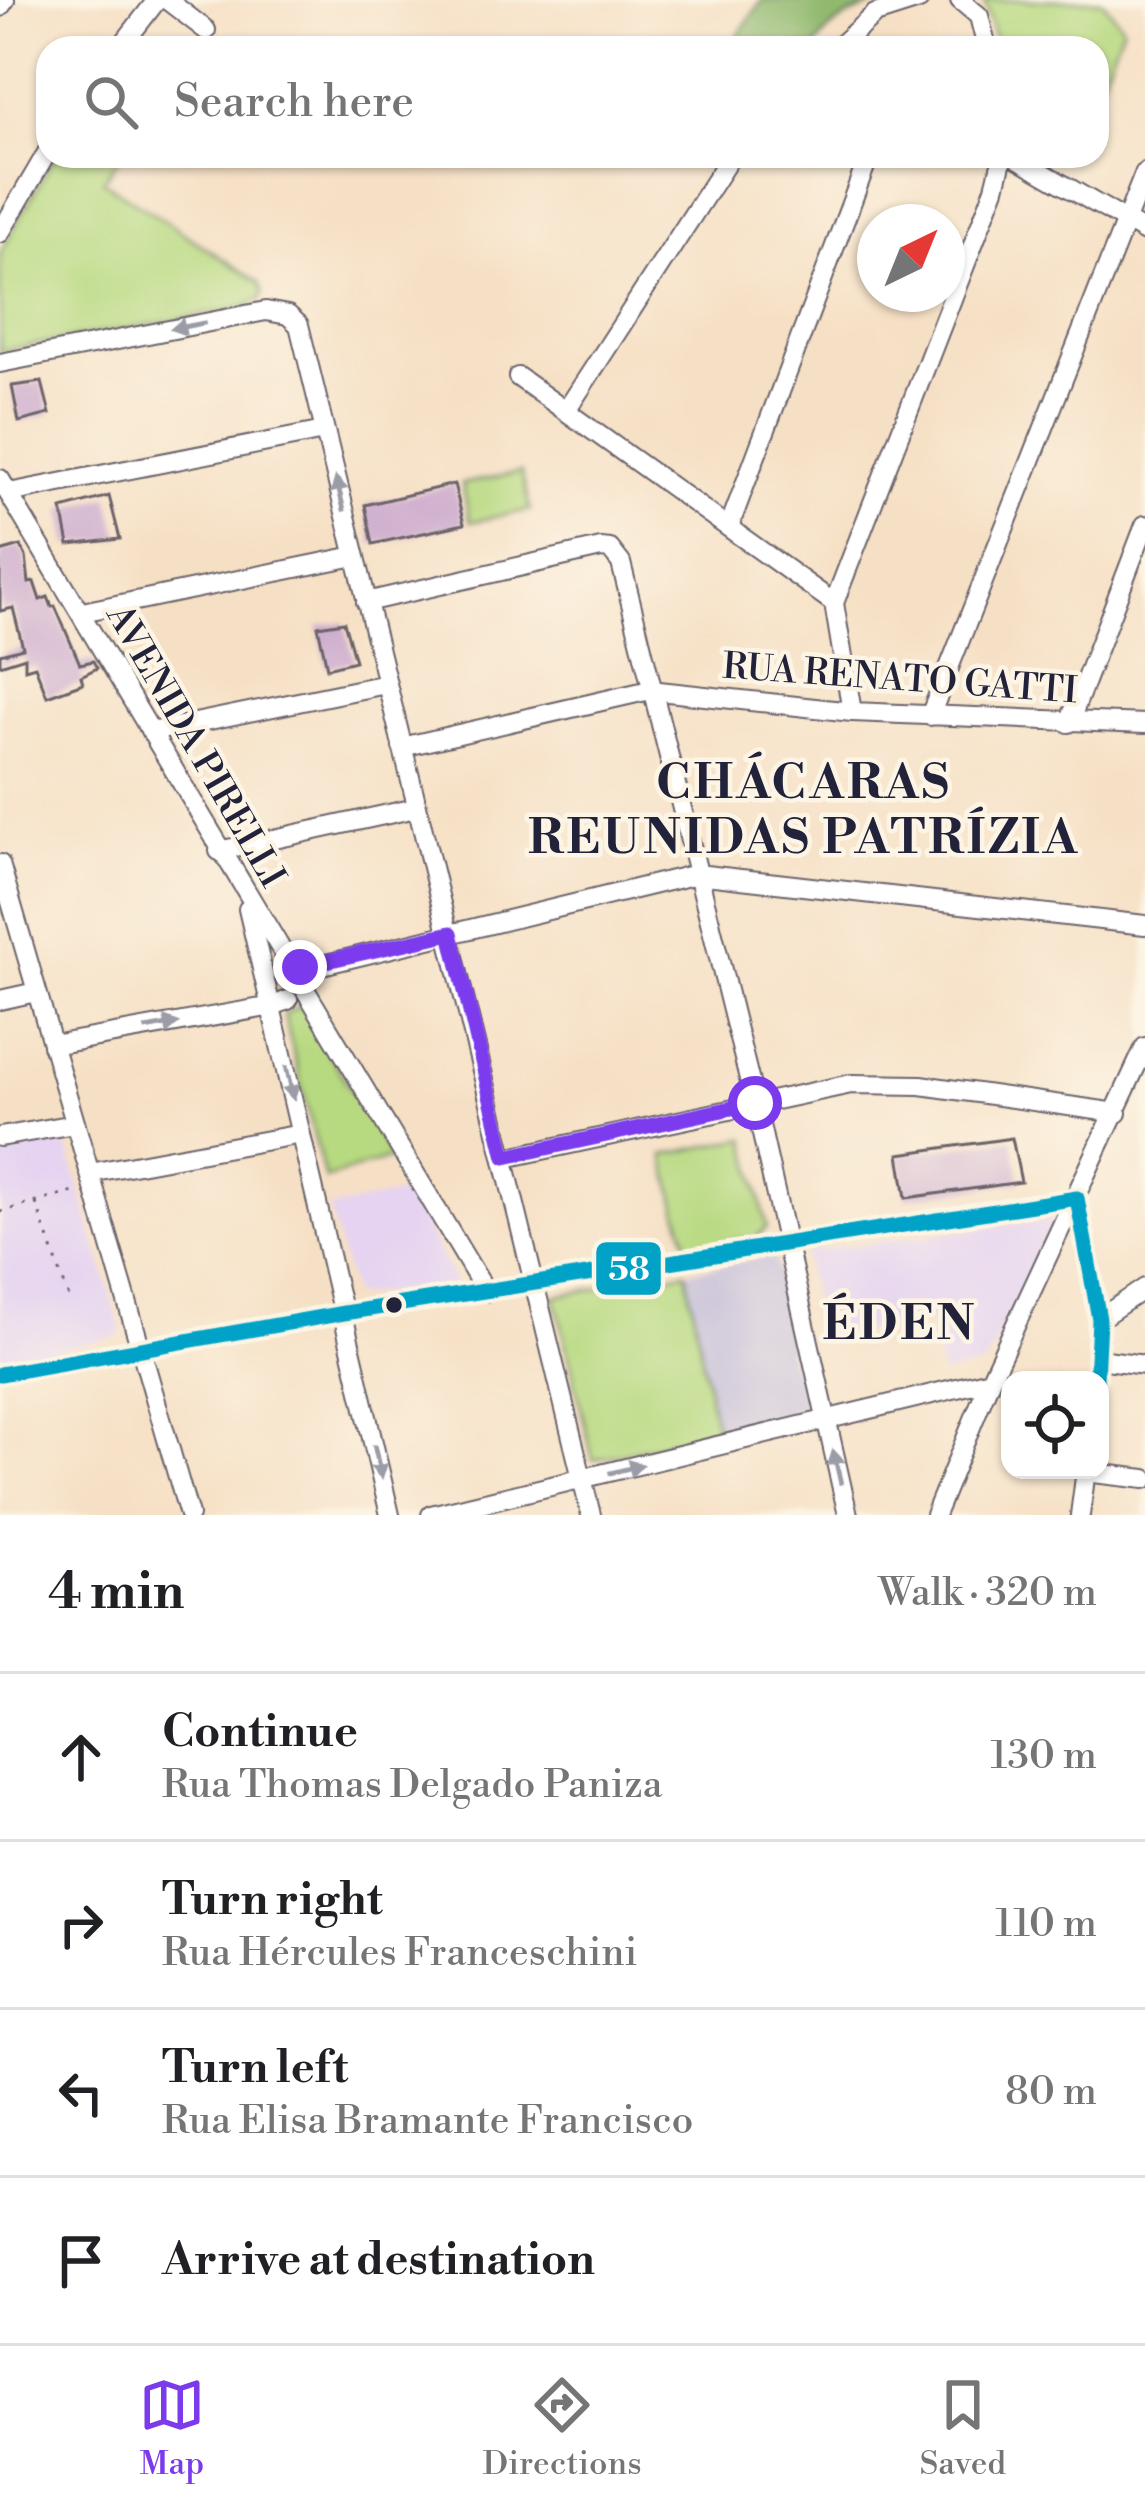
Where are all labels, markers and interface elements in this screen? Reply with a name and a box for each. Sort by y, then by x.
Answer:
search box [36,36,1109,168]
icon: search [78,69,144,135]
text: Search here [174,74,414,131]
north arrow [857,204,965,312]
one-way arrow [168,317,206,336]
one-way arrow [330,475,349,512]
street label: AVENIDA PIRELLI [95,596,294,896]
street label: RUA RENATO GATTI [721,645,1079,714]
district label: CHÁCARAS REUNIDAS PATRÍZIA [528,751,1080,869]
route end [273,940,327,994]
one-way arrow [144,1016,182,1034]
one-way arrow [281,1064,300,1102]
route start [728,1076,782,1130]
line badge: 58 [594,1240,663,1297]
text: 58 [608,1250,650,1291]
district label: ÉDEN [822,1292,978,1355]
unlabelled marker [383,1294,405,1316]
map controls [1001,1371,1109,1479]
button: locate [1001,1371,1109,1479]
one-way arrow [369,1444,388,1481]
one-way arrow [827,1449,846,1486]
one-way arrow [608,1458,645,1477]
text: 4 min [48,1561,184,1625]
text: Walk · 320 m [878,1569,1097,1618]
text: Continue [162,1704,358,1761]
icon: ahead [48,1724,114,1790]
text: 130 m [991,1732,1097,1781]
text: Rua Thomas Delgado Paniza [162,1761,662,1810]
text: Turn right [162,1872,383,1929]
icon: right [48,1892,114,1958]
text: 110 m [995,1900,1097,1949]
text: Rua Hércules Franceschini [162,1929,638,1978]
text: Turn left [162,2040,348,2097]
icon: left [48,2060,114,2126]
text: 80 m [1005,2068,1097,2117]
text: Rua Elisa Bramante Francisco [162,2097,694,2146]
icon: arrive [48,2228,114,2294]
text: Arrive at destination [162,2232,595,2289]
tab: Map [139,2372,205,2485]
tab: Directions [483,2372,642,2485]
tab: Saved [919,2372,1006,2485]

